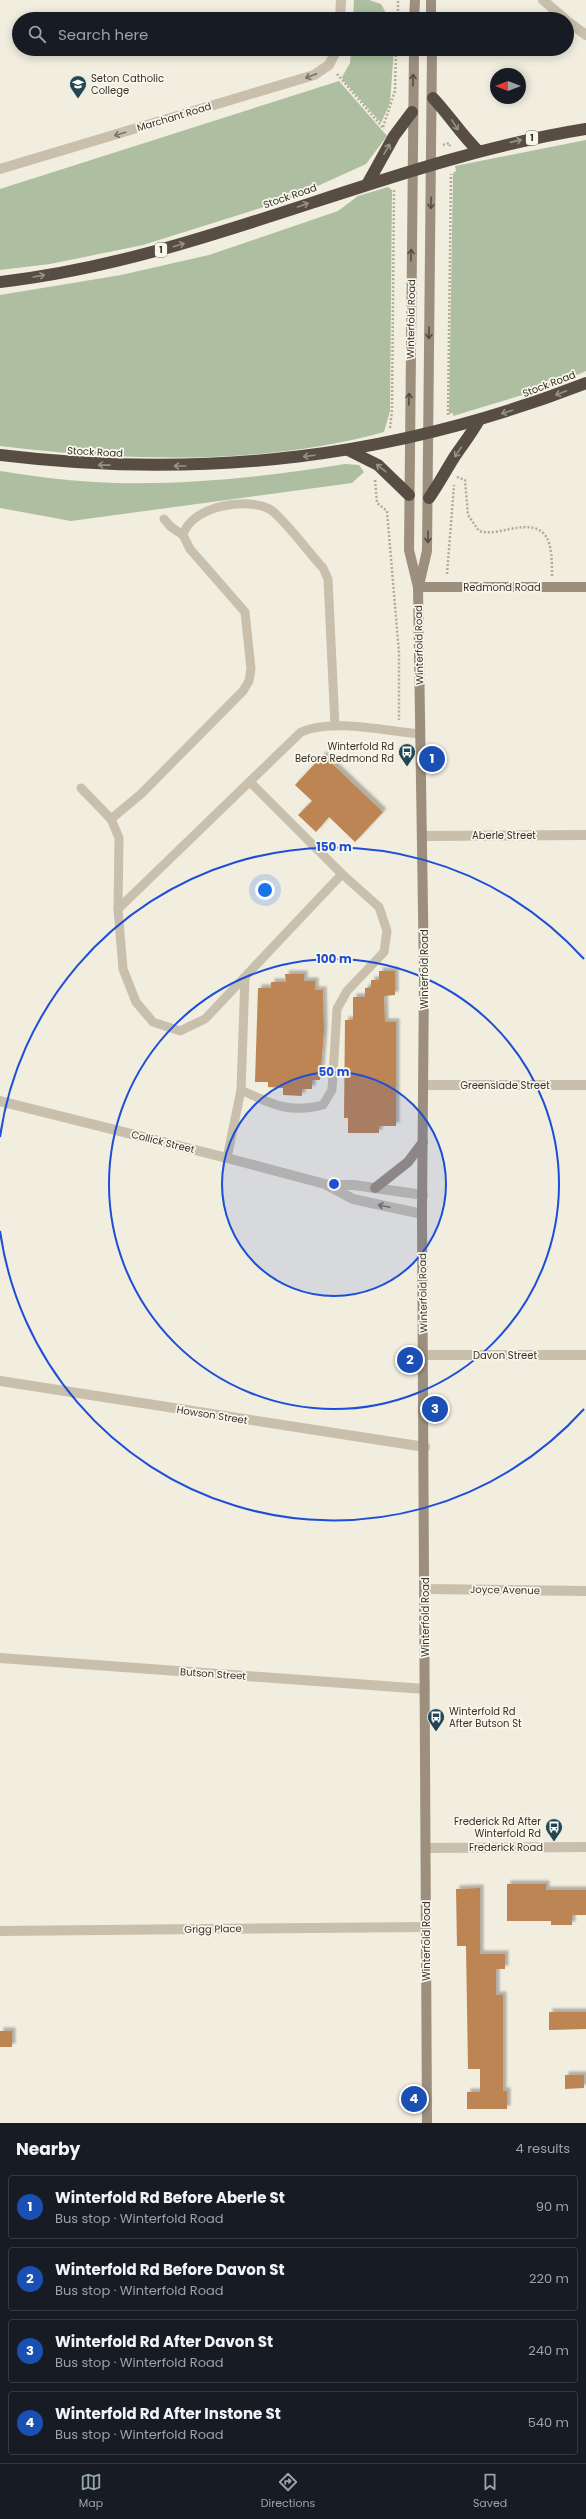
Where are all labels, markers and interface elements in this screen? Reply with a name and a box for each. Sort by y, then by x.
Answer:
search box [12,12,574,56]
icon: search [26,23,48,45]
text: Search here [58,24,148,45]
north arrow [490,68,526,104]
place label: Seton Catholic College [91,71,164,98]
one-way arrow [305,72,317,80]
school or university icon: Seton Catholic College [68,74,88,99]
one-way arrow [409,74,417,87]
street label: Marchant Road [135,99,213,135]
one-way arrow [451,119,459,130]
one-way arrow [113,131,126,138]
road number: 1 [526,131,538,145]
one-way arrow [509,137,522,145]
one-way arrow [384,143,392,155]
street label: Stock Road [261,180,319,212]
one-way arrow [427,196,434,209]
one-way arrow [296,200,308,208]
one-way arrow [172,241,185,248]
road number: 1 [155,243,167,257]
one-way arrow [408,249,415,262]
one-way arrow [32,272,45,280]
street label: Winterfold Road [403,279,419,359]
one-way arrow [425,326,433,339]
street label: Stock Road [520,367,578,401]
one-way arrow [555,390,567,397]
one-way arrow [405,393,413,406]
one-way arrow [501,409,514,416]
street label: Stock Road [67,443,123,461]
one-way arrow [454,447,462,458]
one-way arrow [303,452,316,460]
one-way arrow [98,461,111,469]
one-way arrow [174,462,187,470]
one-way arrow [376,464,387,472]
one-way arrow [424,530,432,543]
street label: Redmond Road [463,580,541,595]
street label: Winterfold Road [411,605,427,685]
place label: Winterfold Rd Before Redmond Rd [295,739,394,766]
bus stop icon: Winterfold Rd Before Redmond Rd [397,742,417,767]
pin: 1 [419,744,445,774]
street label: Aberle Street [472,828,536,843]
text: 150 m [316,838,352,855]
your location [255,880,275,900]
street label: Winterfold Road [417,929,432,1009]
text: 100 m [316,950,352,967]
text: 50 m [319,1063,350,1080]
street label: Greenslade Street [460,1078,550,1093]
street label: Collick Street [130,1127,197,1157]
centre of rings [327,1177,341,1191]
one-way arrow [378,1202,391,1210]
street label: Winterfold Road [415,1253,431,1333]
pin: 2 [397,1345,423,1375]
street label: Davon Street [473,1348,537,1363]
pin: 3 [422,1394,448,1424]
street label: Howson Street [176,1402,249,1428]
street label: Winterfold Road [418,1577,433,1657]
street label: Joyce Avenue [470,1582,540,1598]
street label: Butson Street [179,1664,247,1684]
place label: Winterfold Rd After Butson St [449,1704,522,1731]
bus stop icon: Winterfold Rd After Butson St [426,1707,446,1732]
place label: Frederick Rd After Winterfold Rd [454,1814,541,1841]
bus stop icon: Frederick Rd After Winterfold Rd [544,1817,564,1842]
street label: Frederick Road [469,1840,543,1855]
street label: Winterfold Road [419,1901,434,1981]
street label: Grigg Place [184,1921,242,1937]
pin: 4 [401,2084,427,2114]
text: Nearby [16,2137,80,2161]
text: 4 results [516,2139,570,2158]
text: Winterfold Rd Before Aberle St [55,2187,285,2208]
text: 1 [28,2197,32,2216]
text: 90 m [536,2197,569,2216]
text: Bus stop · Winterfold Road [55,2209,224,2228]
text: Winterfold Rd Before Davon St [55,2259,285,2280]
text: 2 [26,2269,34,2288]
text: 220 m [529,2269,569,2288]
text: Bus stop · Winterfold Road [55,2281,224,2300]
text: Winterfold Rd After Davon St [55,2331,273,2352]
text: 3 [26,2341,34,2360]
text: 240 m [528,2341,569,2360]
text: Bus stop · Winterfold Road [55,2353,224,2372]
text: Winterfold Rd After Instone St [55,2403,281,2424]
text: 4 [26,2413,34,2432]
text: 540 m [528,2413,569,2432]
text: Bus stop · Winterfold Road [55,2425,224,2444]
tab: Map [79,2471,103,2512]
tab: Directions [261,2471,315,2512]
tab: Saved [473,2471,507,2512]

